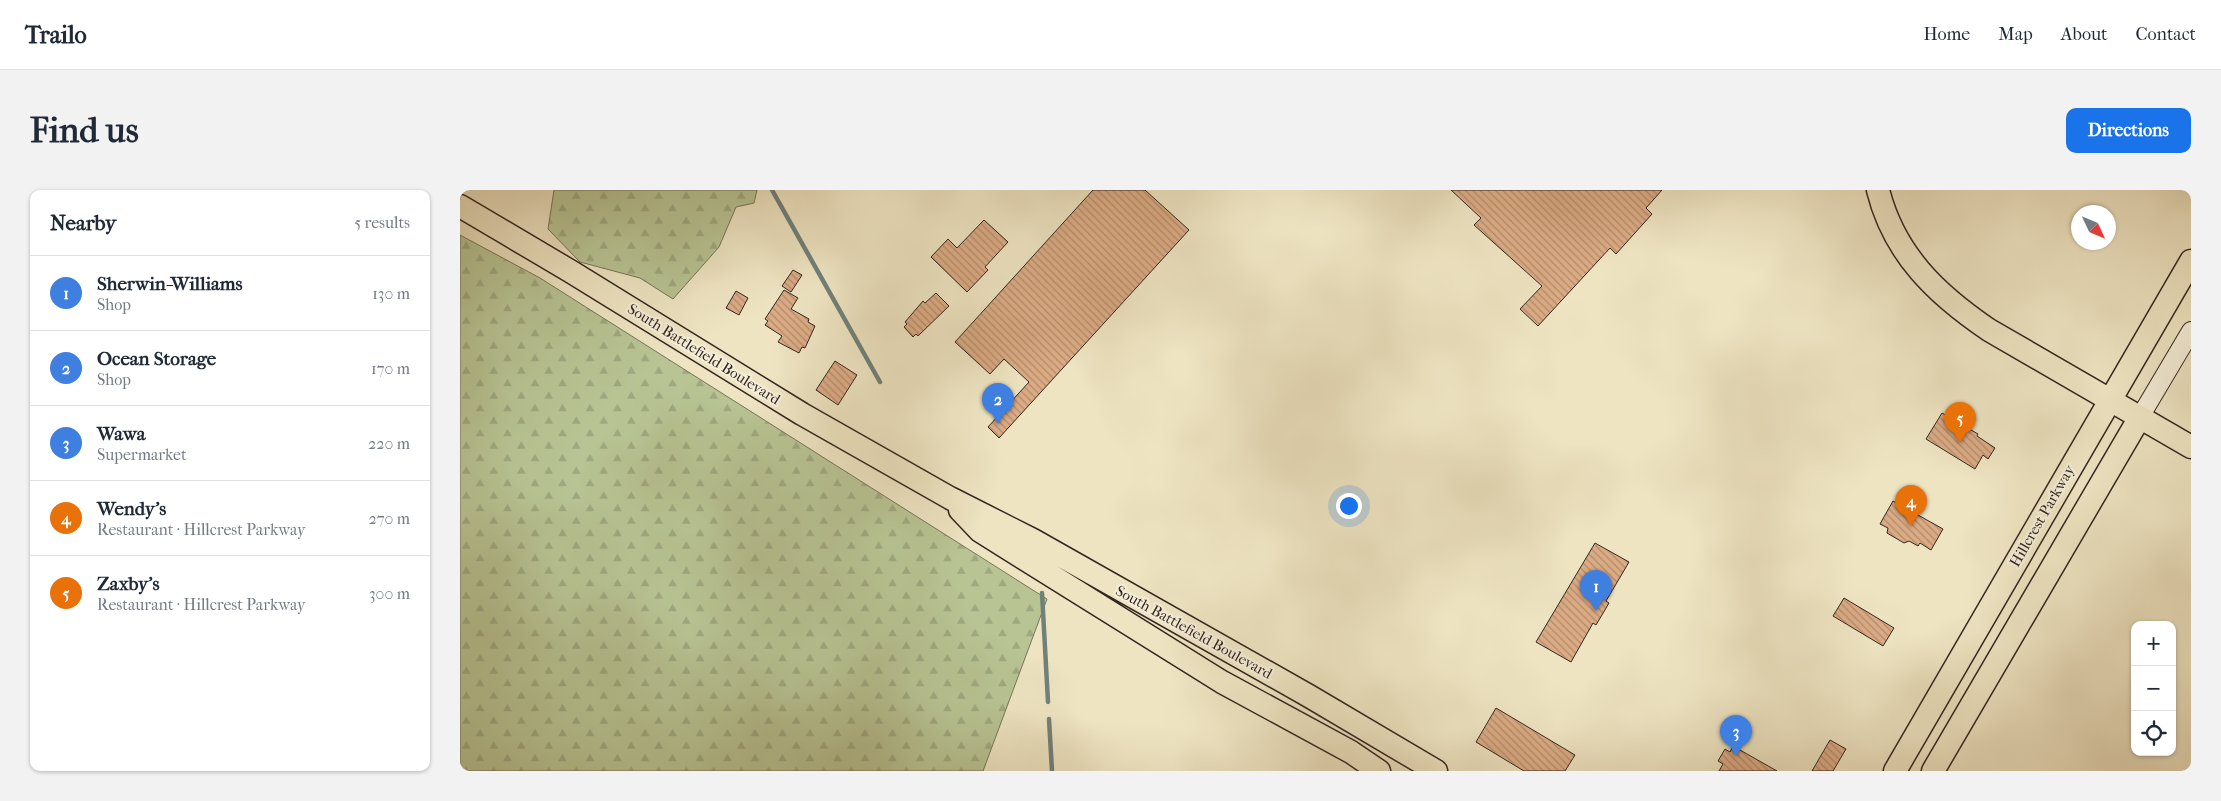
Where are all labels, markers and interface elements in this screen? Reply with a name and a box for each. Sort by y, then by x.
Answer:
text: Trailo [25,21,87,49]
text: Home [1923,24,1970,45]
text: Map [1998,24,2033,45]
text: About [2061,24,2107,45]
text: Contact [2135,24,2196,45]
button: Directions [2066,108,2191,153]
text: Find us [30,110,139,151]
north arrow [2071,205,2116,250]
text: Nearby [50,211,116,235]
text: 5 results [354,213,410,232]
text: Sherwin-Williams [97,273,243,295]
text: 1 [63,284,69,303]
text: 130 m [372,284,410,303]
text: Shop [97,295,131,314]
street label: South Battlefield Boulevard [624,300,784,409]
text: Ocean Storage [97,348,216,370]
text: 2 [62,359,70,378]
text: 170 m [371,359,410,378]
text: Shop [97,370,131,389]
pin: 2 [982,383,1014,424]
pin: 5 [1944,402,1976,443]
text: Wawa [97,423,145,445]
text: 3 [63,434,69,453]
text: 220 m [368,434,410,453]
text: Supermarket [97,445,187,464]
street label: Hillcrest Parkway [2006,461,2079,570]
pin: 4 [1895,485,1927,526]
your location [1336,493,1362,519]
text: Wendy's [97,498,166,520]
text: 4 [61,509,71,528]
text: 270 m [369,509,410,528]
text: Restaurant · Hillcrest Parkway [97,520,306,539]
pin: 1 [1580,570,1612,611]
text: Zaxby's [97,573,159,595]
street label: South Battlefield Boulevard [1113,581,1276,683]
text: 5 [63,584,69,603]
text: 300 m [369,584,410,603]
text: Restaurant · Hillcrest Parkway [97,595,306,614]
map controls [2131,621,2176,756]
button: + [2131,621,2176,666]
button: − [2131,666,2176,711]
button: locate [2131,711,2176,756]
pin: 3 [1720,715,1752,756]

